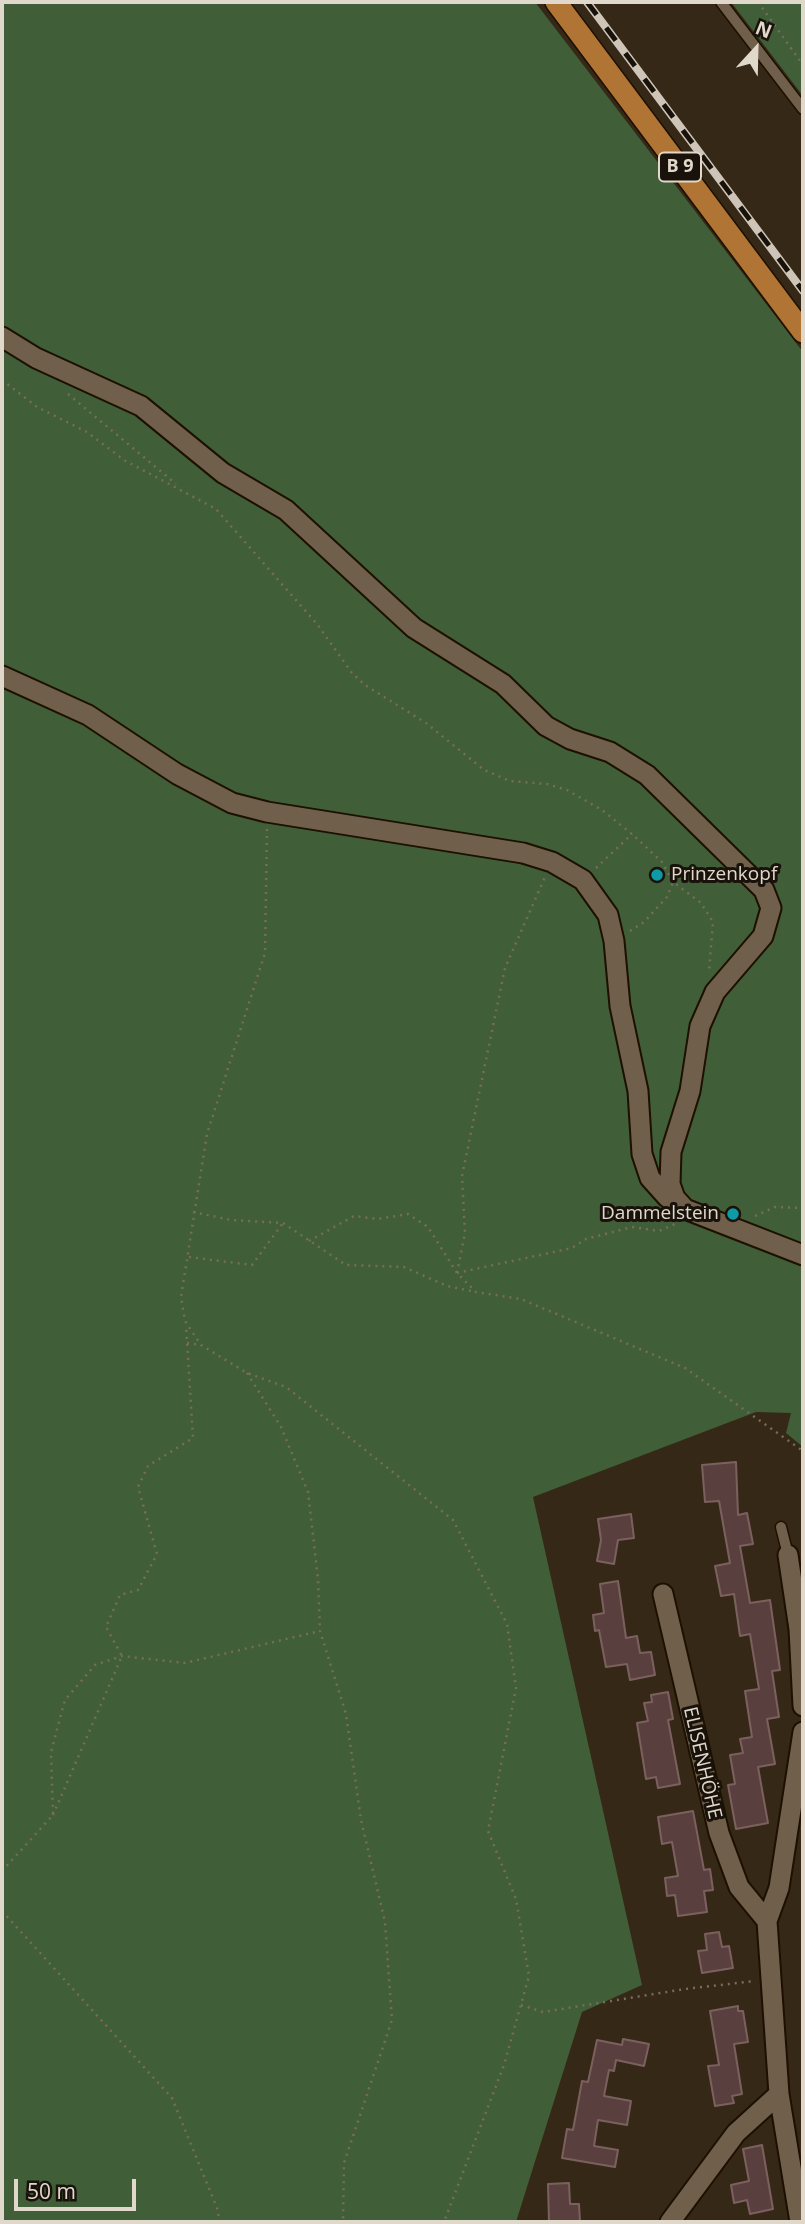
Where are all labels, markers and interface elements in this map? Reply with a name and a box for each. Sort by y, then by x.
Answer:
north arrow [721,14,791,84]
text: N [752,15,776,44]
road number: B 9 [659,152,701,182]
place label: Prinzenkopf [671,864,777,886]
marker: Prinzenkopf [649,867,665,883]
place label: Dammelstein [601,1203,719,1225]
marker: Dammelstein [725,1206,741,1222]
street label: ELISENHÖHE [678,1705,726,1821]
scale bar [18,2164,140,2208]
text: 50 m [27,2177,76,2205]

